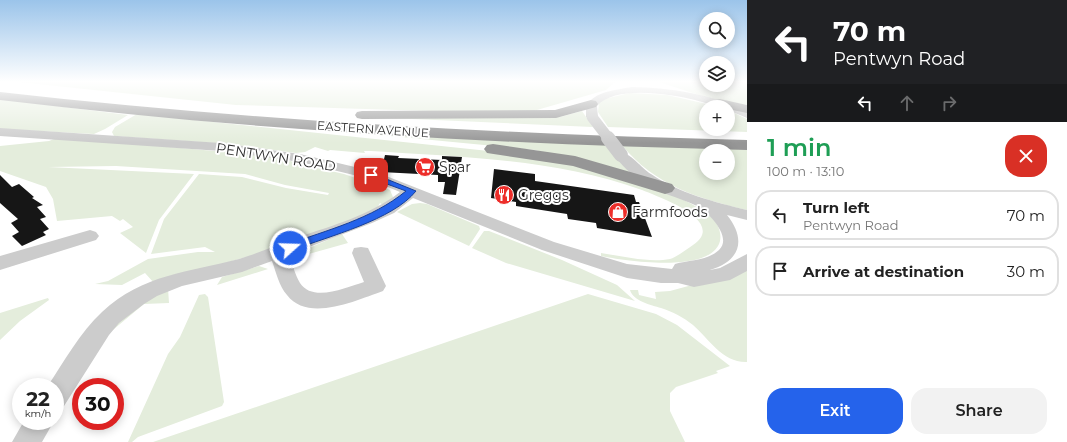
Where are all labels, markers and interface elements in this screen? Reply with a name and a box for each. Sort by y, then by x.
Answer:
map controls [699,12,735,180]
button: search [699,12,735,48]
text: 70 m [833,14,906,48]
icon: left [767,16,819,68]
text: Pentwyn Road [833,48,965,70]
button: layers [699,56,735,92]
icon: left [854,92,876,114]
icon: ahead [896,92,918,114]
icon: right [938,92,960,114]
button: + [699,100,735,136]
street label: EASTERN AVENUE [317,118,429,140]
text: 1 min [767,133,831,162]
button: close [1005,135,1047,177]
street label: PENTWYN ROAD [215,139,337,175]
button: − [699,144,735,180]
supermarket icon: Spar [414,156,436,178]
pin [354,158,388,192]
place label: Spar [439,158,471,176]
text: 100 m · 13:10 [767,163,844,179]
icon: arrive [360,164,382,186]
restaurant icon: Greggs [493,184,515,206]
place label: Greggs [518,186,569,204]
text: Turn left [803,198,870,217]
shop icon: Farmfoods [607,201,629,223]
place label: Farmfoods [632,203,708,221]
icon: left [769,204,791,226]
text: 70 m [1007,206,1045,225]
text: Pentwyn Road [803,217,899,233]
position arrow [269,227,311,269]
icon: arrive [769,260,791,282]
text: Arrive at destination [803,262,964,281]
text: 30 m [1007,262,1045,281]
speed limit sign: 30 [72,378,124,430]
text: 22 [26,387,50,411]
button: Exit [767,388,903,434]
button: Share [911,388,1047,434]
text: km/h [25,407,51,420]

